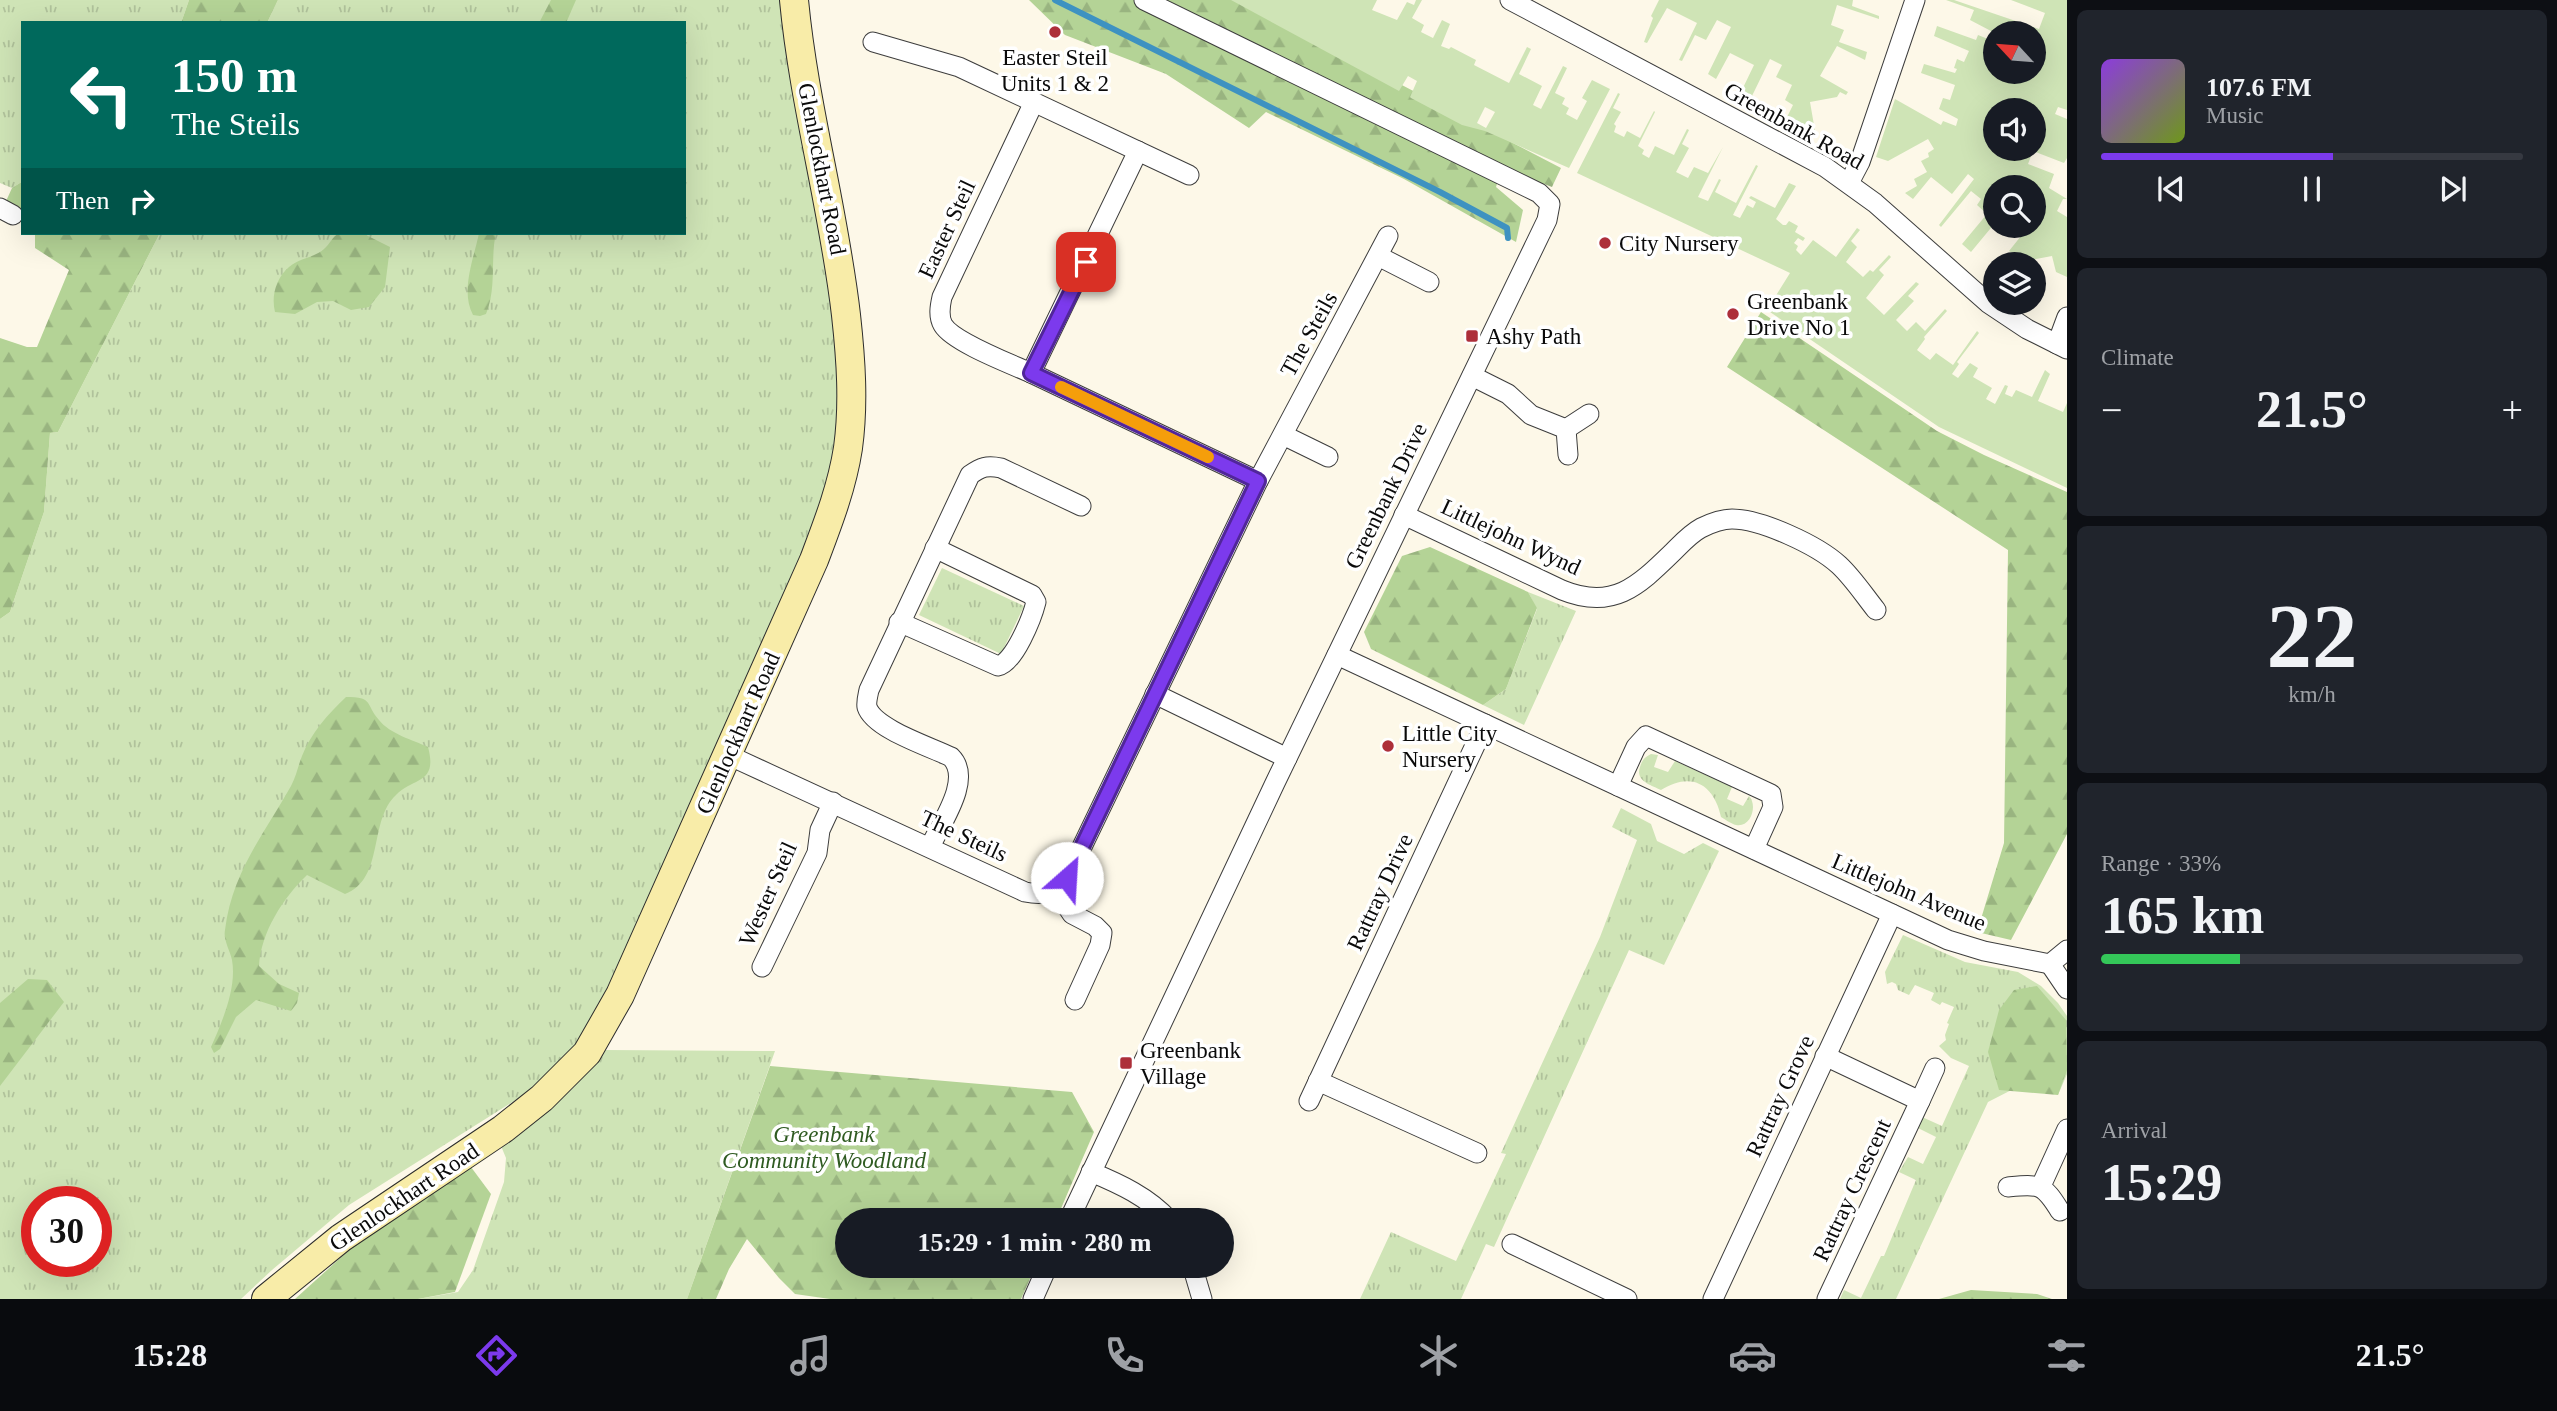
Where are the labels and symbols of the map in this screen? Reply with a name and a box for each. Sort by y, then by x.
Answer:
north arrow [1983,21,2046,84]
marker: Easter Steil Units 1 & 2 [1047,24,1063,40]
place label: Easter Steil Units 1 & 2 [1001,45,1109,96]
street label: Greenbank Road [1720,77,1868,175]
street label: Glenlockhart Road [793,81,851,257]
street label: Easter Steil [913,176,981,282]
place label: City Nursery [1619,231,1739,256]
pin [1056,232,1116,292]
marker: City Nursery [1597,235,1613,251]
street label: The Steils [1276,287,1342,381]
place label: Greenbank Drive No 1 [1747,289,1850,340]
marker: Greenbank Drive No 1 [1725,306,1741,322]
place label: Ashy Path [1486,324,1582,349]
marker: Ashy Path [1464,328,1480,344]
street label: Greenbank Drive [1340,419,1432,573]
street label: Littlejohn Wynd [1437,494,1585,580]
street label: Glenlockhart Road [691,648,785,818]
place label: Little City Nursery [1402,721,1498,772]
marker: Little City Nursery [1380,738,1396,754]
street label: The Steils [917,805,1011,867]
street label: Rattray Drive [1342,830,1418,954]
street label: Wester Steil [734,838,802,950]
position arrow [1030,841,1104,915]
street label: Littlejohn Avenue [1828,848,1990,936]
street label: Rattray Grove [1741,1031,1819,1161]
place label: Greenbank Village [1140,1038,1241,1089]
marker: Greenbank Village [1118,1055,1134,1071]
street label: Rattray Crescent [1808,1114,1896,1265]
park label: Greenbank Community Woodland [722,1122,927,1173]
street label: Glenlockhart Road [325,1138,484,1256]
speed limit sign: 30 [21,1186,112,1277]

